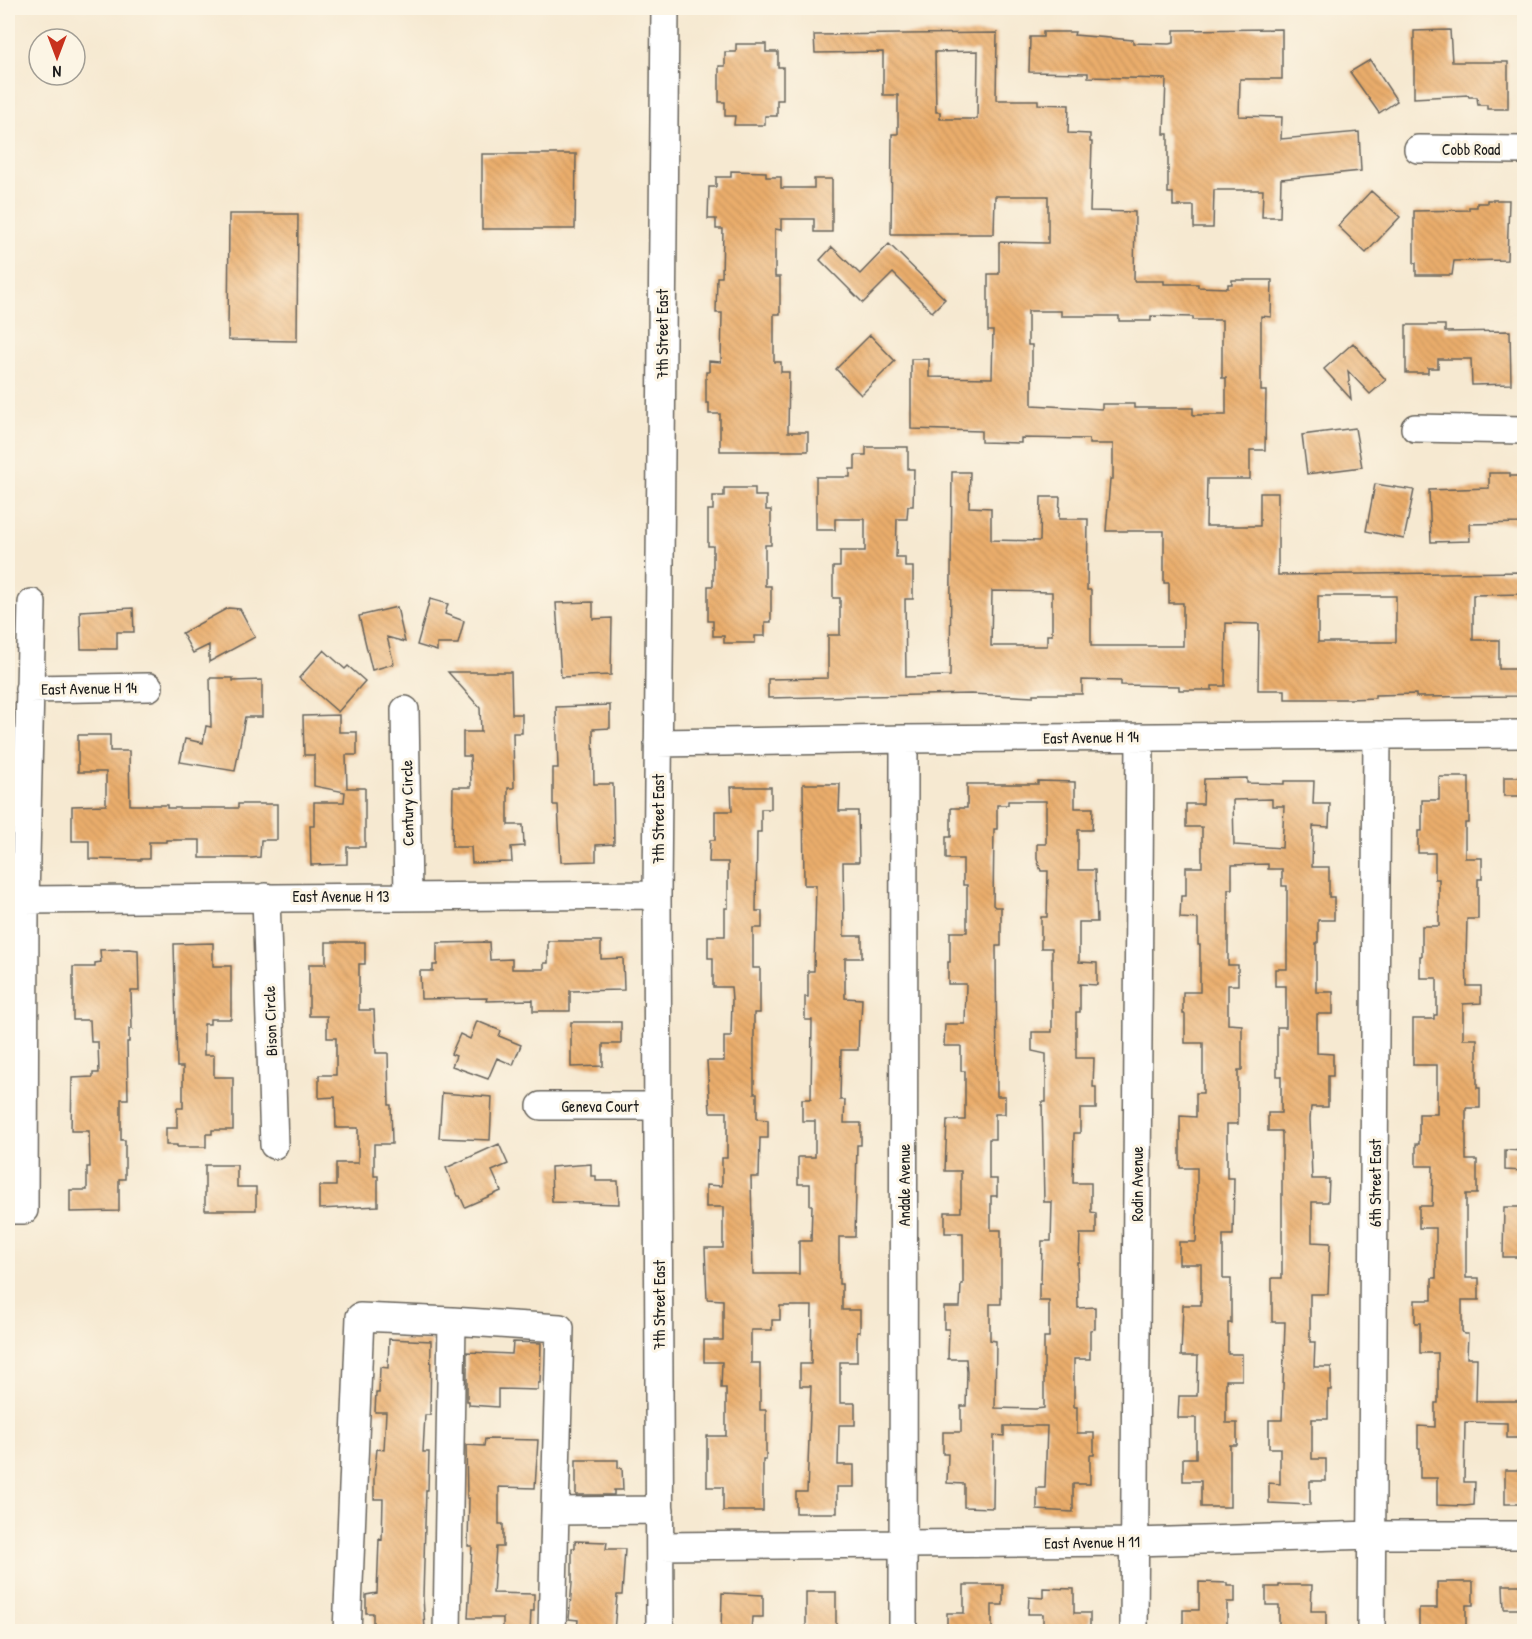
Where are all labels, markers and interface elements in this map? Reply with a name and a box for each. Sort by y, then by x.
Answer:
north arrow [27,27,87,87]
text: N [52,61,61,83]
street label: Cobb Road [1442,138,1500,160]
street label: 7th Street East [651,289,673,379]
street label: East Avenue H 14 [41,676,137,700]
street label: East Avenue H 14 [1043,725,1139,749]
street label: Century Circle [395,759,419,846]
street label: 7th Street East [647,774,669,864]
street label: East Avenue H 13 [292,885,390,907]
street label: Bison Circle [258,985,282,1057]
street label: Geneva Court [561,1095,639,1117]
street label: 6th Street East [1364,1138,1386,1227]
street label: Andale Avenue [893,1143,915,1226]
street label: Rodin Avenue [1126,1146,1148,1222]
street label: 7th Street East [648,1260,670,1350]
street label: East Avenue H 11 [1044,1530,1140,1554]

